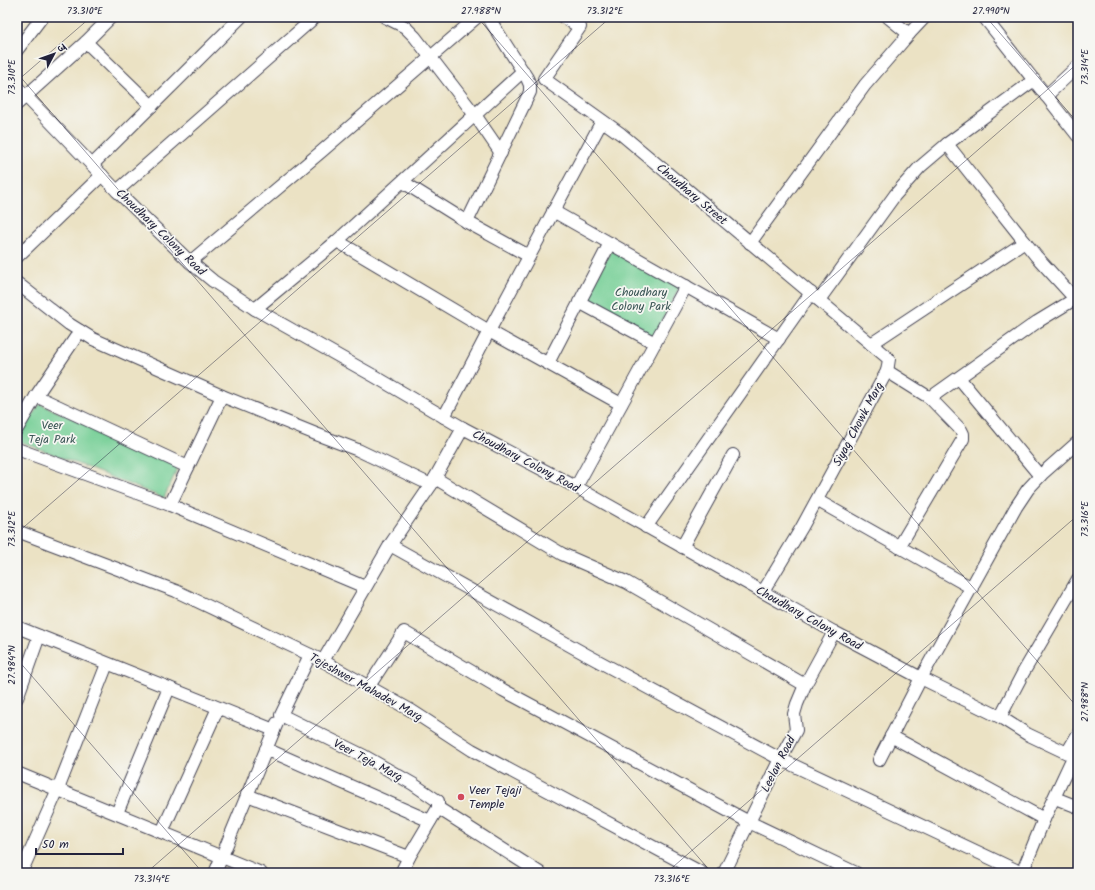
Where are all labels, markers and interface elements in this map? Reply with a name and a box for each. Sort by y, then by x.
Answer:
text: 73.310°E [67,3,104,19]
text: 27.988°N [461,3,501,19]
text: 73.312°E [587,3,624,19]
text: 27.990°N [972,3,1010,19]
north arrow [34,34,74,74]
text: उ [52,40,71,58]
text: 73.314°E [1077,48,1093,85]
text: 73.310°E [4,58,20,95]
street label: Choudhary Street [652,159,732,230]
street label: Choudhary Colony Road [111,184,211,281]
park label: Choudhary Colony Park [611,283,671,316]
street label: Siyag Chowk Marg [828,378,889,470]
park label: Veer Teja Park [28,416,76,449]
street label: Choudhary Colony Road [469,425,584,498]
text: 73.316°E [1077,500,1093,537]
text: 73.312°E [4,510,20,547]
street label: Choudhary Colony Road [752,581,866,656]
text: 27.984°N [4,645,20,685]
street label: Tejeshwer Mahadev Marg [305,648,426,727]
text: 27.988°N [1077,682,1093,722]
street label: Leelan Road [756,732,801,796]
street label: Veer Teja Marg [330,734,406,787]
place label: Veer Tejaji Temple [469,781,523,814]
marker: Veer Tejaji Temple [456,792,466,802]
scale bar [36,830,123,856]
text: 50 m [42,835,69,854]
text: 73.314°E [134,871,171,887]
text: 73.316°E [654,871,691,887]

